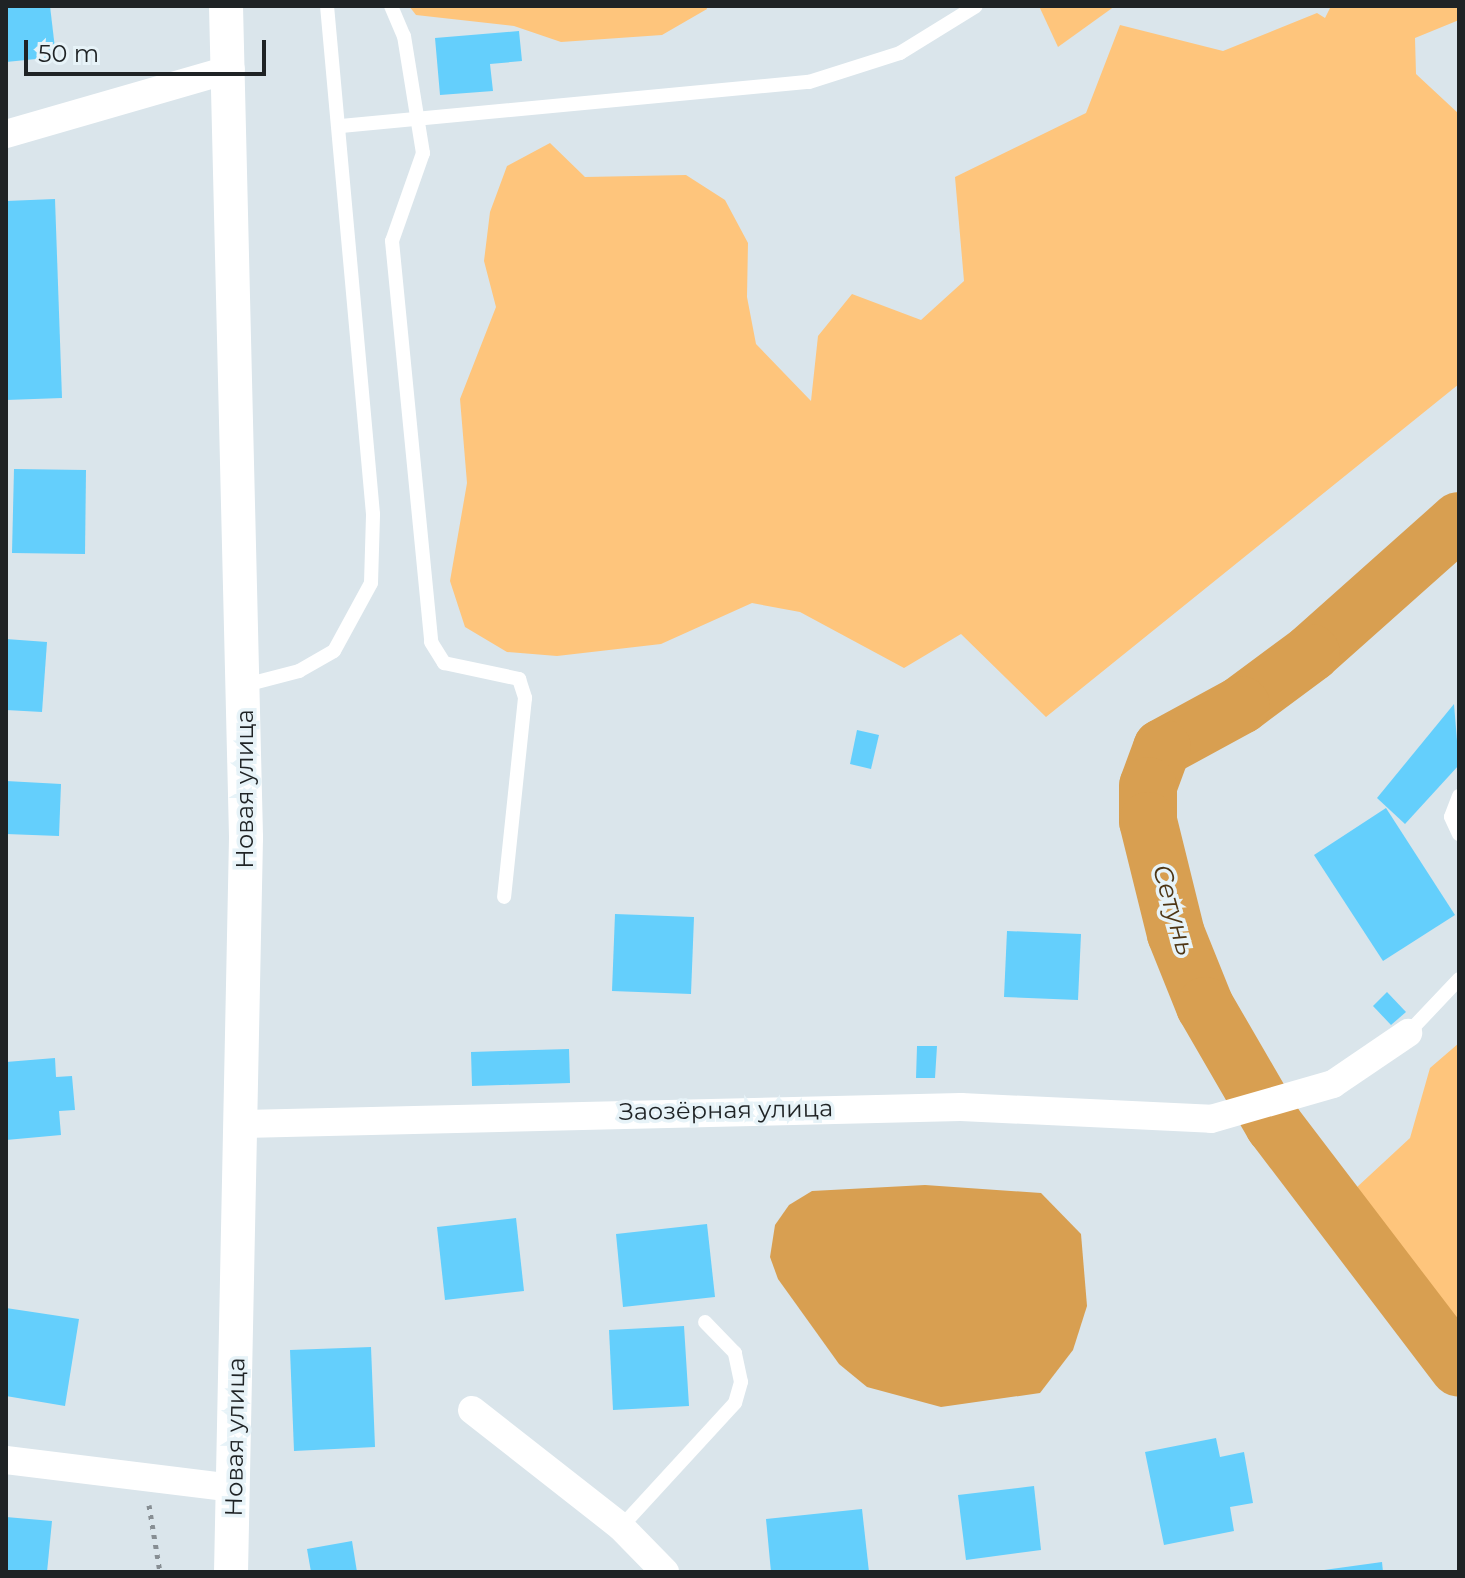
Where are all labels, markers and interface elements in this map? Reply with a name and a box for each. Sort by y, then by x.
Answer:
scale bar [28,24,270,74]
text: 50 m [38,39,99,68]
street label: Новая улица [231,709,259,869]
water label: Сетунь [1145,861,1201,959]
street label: Заозёрная улица [619,1094,833,1126]
street label: Новая улица [219,1357,251,1517]

